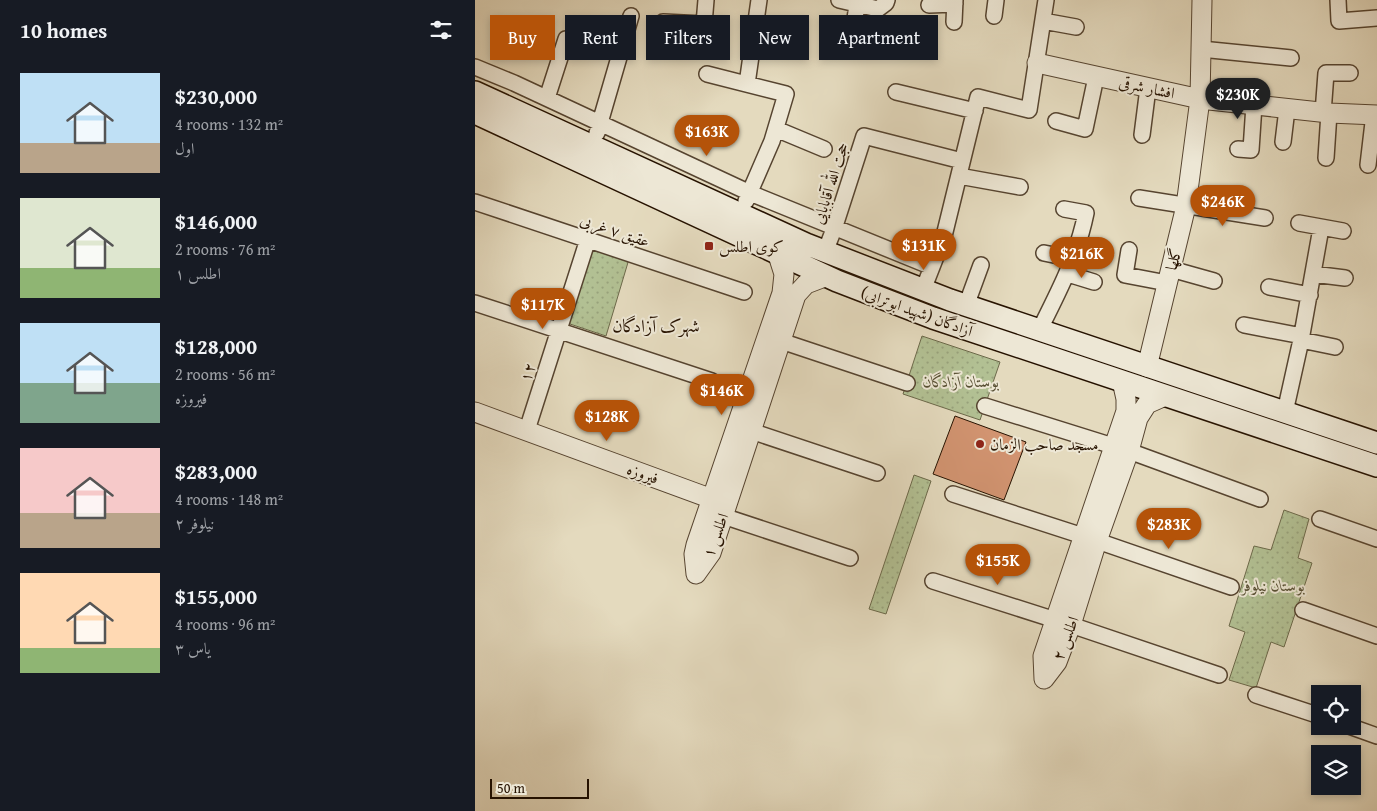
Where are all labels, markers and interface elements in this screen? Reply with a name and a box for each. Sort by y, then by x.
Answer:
text: 10 homes [20,15,107,46]
chip: Buy [490,15,555,60]
chip: Rent [565,15,636,60]
chip: Filters [646,15,730,60]
chip: New [740,15,809,60]
chip: Apartment [819,15,938,60]
icon: filters [427,16,455,44]
street label: افشار شرقی [1117,69,1177,105]
pin: $230K [1203,78,1273,120]
text: $230,000 [175,81,257,112]
text: $230K [1216,82,1260,106]
icon: home [60,93,120,153]
text: 4 rooms · 132 m² [175,112,283,136]
pin: $163K [672,114,742,157]
text: $163K [685,119,729,143]
text: اول [175,136,195,160]
street label: حجت الله آقابابایی [805,139,855,227]
pin: $246K [1188,184,1258,227]
text: $246K [1201,189,1245,213]
text: $146,000 [175,206,257,237]
street label: عقیق ۷ غربی [577,207,653,253]
icon: home [60,218,120,278]
pin: $131K [889,228,959,271]
text: $131K [902,233,946,257]
place label: کوی اطلس [719,234,784,258]
pin: $216K [1047,236,1117,279]
text: 2 rooms · 76 m² [175,237,275,261]
marker: کوی اطلس [703,240,715,252]
text: $216K [1060,241,1104,265]
street label: گلها [1159,245,1187,273]
text: اطلس ۱ [175,261,221,285]
street label: آزادگان (شهید ابوترابی) [858,280,978,343]
pin: $117K [508,288,578,330]
text: $117K [521,292,565,316]
district label: شهرک آزادگان [612,312,700,339]
text: $128,000 [175,331,257,362]
icon: home [60,343,120,403]
street label: ۱۲ [513,359,541,385]
text: 2 rooms · 56 m² [175,362,275,386]
park label: بوستان آزادگان [923,369,999,393]
pin: $146K [687,374,757,416]
text: $146K [700,378,744,402]
text: فیروزه [175,386,207,410]
pin: $128K [572,400,642,442]
text: $128K [585,404,629,428]
place label: مسجد صاحب الزمان [990,432,1099,456]
marker: مسجد صاحب الزمان [974,438,986,450]
text: $283,000 [175,456,257,487]
street label: فیروزه [624,456,662,490]
icon: home [60,468,120,528]
text: 4 rooms · 148 m² [175,487,283,511]
pin: $283K [1134,508,1204,550]
street label: اطلس ۱ [696,509,734,561]
text: نیلوفر ۲ [175,511,214,535]
text: $283K [1147,512,1191,536]
pin: $155K [963,544,1033,586]
text: $155K [976,548,1020,572]
park label: بوستان نیلوفر [1240,573,1305,597]
text: $155,000 [175,581,257,612]
icon: home [60,593,120,653]
text: 4 rooms · 96 m² [175,612,275,636]
street label: اطلس ۲ [1045,612,1085,664]
text: یاس ۳ [175,636,210,660]
map controls [1311,685,1361,795]
button: locate [1311,685,1361,735]
button: layers [1311,745,1361,795]
scale bar [490,776,589,799]
text: 50 m [497,778,525,798]

